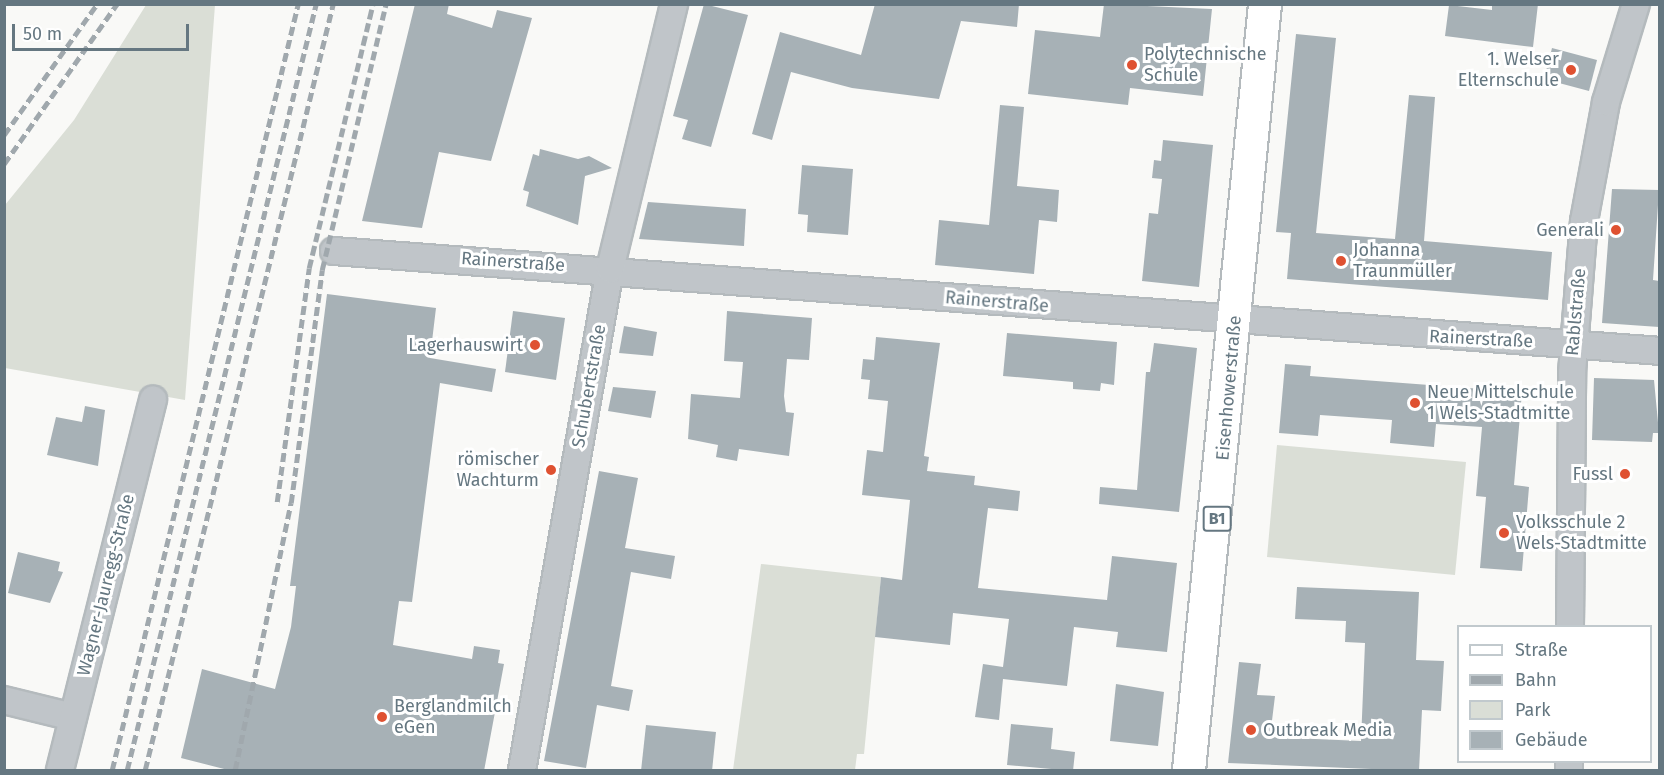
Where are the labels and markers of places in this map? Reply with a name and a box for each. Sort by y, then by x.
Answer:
place label: Polytechnische Schule [1144,44,1267,86]
place label: 1. Welser Elternschule [1458,49,1559,92]
marker: Polytechnische Schule [1125,58,1139,72]
marker: 1. Welser Elternschule [1564,63,1578,77]
place label: Generali [1536,219,1604,241]
marker: Generali [1609,223,1623,237]
place label: Johanna Traunmüller [1353,240,1452,282]
marker: Johanna Traunmüller [1334,254,1348,268]
place label: Lagerhauswirt [408,334,523,356]
marker: Lagerhauswirt [528,338,542,352]
place label: Neue Mittelschule 1 Wels-Stadtmitte [1427,382,1574,424]
marker: Neue Mittelschule 1 Wels-Stadtmitte [1408,396,1422,410]
place label: römischer Wachturm [456,449,539,492]
marker: römischer Wachturm [544,463,558,477]
place label: Fussl [1572,463,1613,485]
marker: Fussl [1618,467,1632,481]
place label: Volksschule 2 Wels-Stadtmitte [1516,512,1647,554]
marker: Volksschule 2 Wels-Stadtmitte [1497,526,1511,540]
place label: Berglandmilch eGen [394,696,512,738]
marker: Berglandmilch eGen [375,710,389,724]
place label: Outbreak Media [1263,719,1392,741]
marker: Outbreak Media [1244,723,1258,737]

